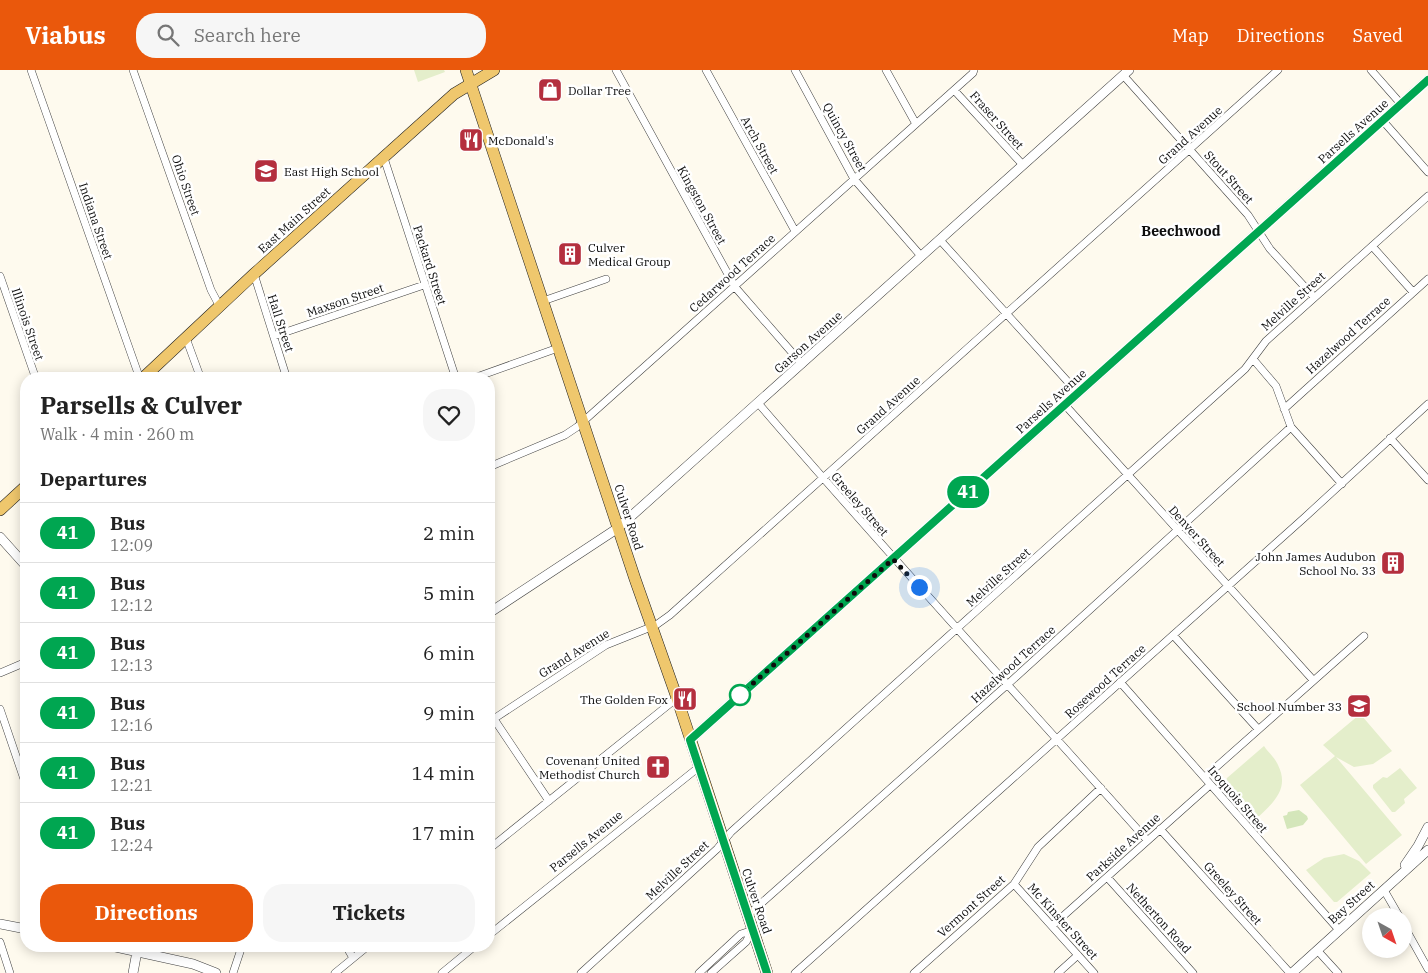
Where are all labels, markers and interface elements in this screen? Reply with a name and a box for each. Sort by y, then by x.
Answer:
search box [136,13,486,58]
text: Viabus [25,19,106,51]
icon: search [154,21,182,49]
text: Search here [194,23,301,47]
text: Map [1172,24,1209,47]
text: Directions [1237,24,1325,47]
text: Saved [1353,24,1403,47]
shop icon: Dollar Tree [537,77,563,103]
place label: Dollar Tree [568,83,631,98]
street label: Fraser Street [967,88,1027,152]
street label: Parsells Avenue [1315,95,1391,167]
street label: Quincy Street [820,100,870,174]
street label: Grand Avenue [1155,103,1225,167]
street label: Arch Street [738,113,782,177]
restaurant icon: McDonald's [458,127,484,153]
place label: McDonald's [488,133,554,148]
street label: Stout Street [1201,147,1257,207]
street label: Ohio Street [169,153,203,217]
school or university icon: East High School [253,158,279,184]
street label: Kingston Street [674,163,730,247]
place label: East High School [284,164,379,179]
street label: Indiana Street [76,181,116,261]
street label: East Main Street [255,184,333,256]
district label: Beechwood [1141,222,1221,240]
street label: Packard Street [410,223,450,307]
street label: Cedarwood Terrace [686,231,778,315]
place label: Culver Medical Group [588,240,671,269]
building icon: Culver Medical Group [557,241,583,267]
street label: Melville Street [1258,268,1328,334]
street label: Maxson Street [305,280,385,320]
street label: Illinois Street [9,286,47,362]
street label: Hall Street [265,292,297,354]
street label: Hazelwood Terrace [1303,293,1393,377]
street label: Garson Avenue [771,308,845,376]
street label: Parsells Avenue [1013,365,1089,437]
street label: Grand Avenue [853,373,923,437]
text: Parsells & Culver [40,389,242,421]
button: heart [423,389,475,441]
text: Walk · 4 min · 260 m [40,424,194,444]
text: Departures [40,467,147,491]
street label: Greeley Street [828,469,892,539]
line badge: 41 [946,476,990,508]
text: 41 [957,480,979,503]
street label: Culver Road [611,482,647,552]
street label: Denver Street [1166,502,1228,570]
text: Bus [110,511,145,535]
text: 41 [57,521,78,544]
text: 2 min [423,521,475,545]
text: 12:09 [110,535,153,555]
street label: Melville Street [963,544,1033,610]
place label: John James Audubon School No. 33 [1256,549,1376,578]
building icon: John James Audubon School No. 33 [1380,550,1406,576]
text: Bus [110,571,145,595]
your location [907,575,932,600]
text: 41 [57,581,78,604]
text: 5 min [423,581,475,605]
text: 12:12 [110,595,153,615]
street label: Hazelwood Terrace [968,622,1058,706]
street label: Grand Avenue [536,625,612,681]
text: Bus [110,631,145,655]
text: 41 [57,641,78,664]
text: 6 min [423,641,475,665]
street label: Rosewood Terrace [1062,641,1148,721]
text: 12:13 [110,655,153,675]
unlabelled marker [729,684,751,706]
restaurant icon: The Golden Fox [672,686,698,712]
text: Bus [110,691,145,715]
place label: The Golden Fox [580,692,668,707]
school or university icon: School Number 33 [1346,693,1372,719]
place label: School Number 33 [1237,699,1342,714]
text: 41 [57,701,78,724]
text: 9 min [423,701,475,725]
text: 12:16 [110,715,153,735]
text: Bus [110,751,145,775]
place label: Covenant United Methodist Church [539,753,641,782]
church icon: Covenant United Methodist Church [645,754,671,780]
text: 41 [57,761,78,784]
text: 14 min [412,761,475,785]
street label: Iroquois Street [1205,762,1271,836]
text: 12:21 [110,775,153,795]
street label: Parsells Avenue [547,807,625,875]
street label: Parkside Avenue [1083,810,1163,884]
text: Bus [110,811,145,835]
text: 41 [57,821,78,844]
text: 17 min [412,821,475,845]
text: 12:24 [110,835,153,855]
street label: Melville Street [642,837,712,903]
street label: Greeley Street [1201,858,1265,928]
street label: Culver Road [739,866,775,936]
street label: Vermont Street [934,872,1008,940]
street label: Bay Street [1325,877,1377,927]
street label: Mc Kinster Street [1025,880,1101,962]
street label: Netherton Road [1124,880,1194,956]
button: Directions [40,884,253,942]
button: Tickets [263,884,475,942]
north arrow [1362,908,1412,958]
map controls [1362,908,1412,958]

